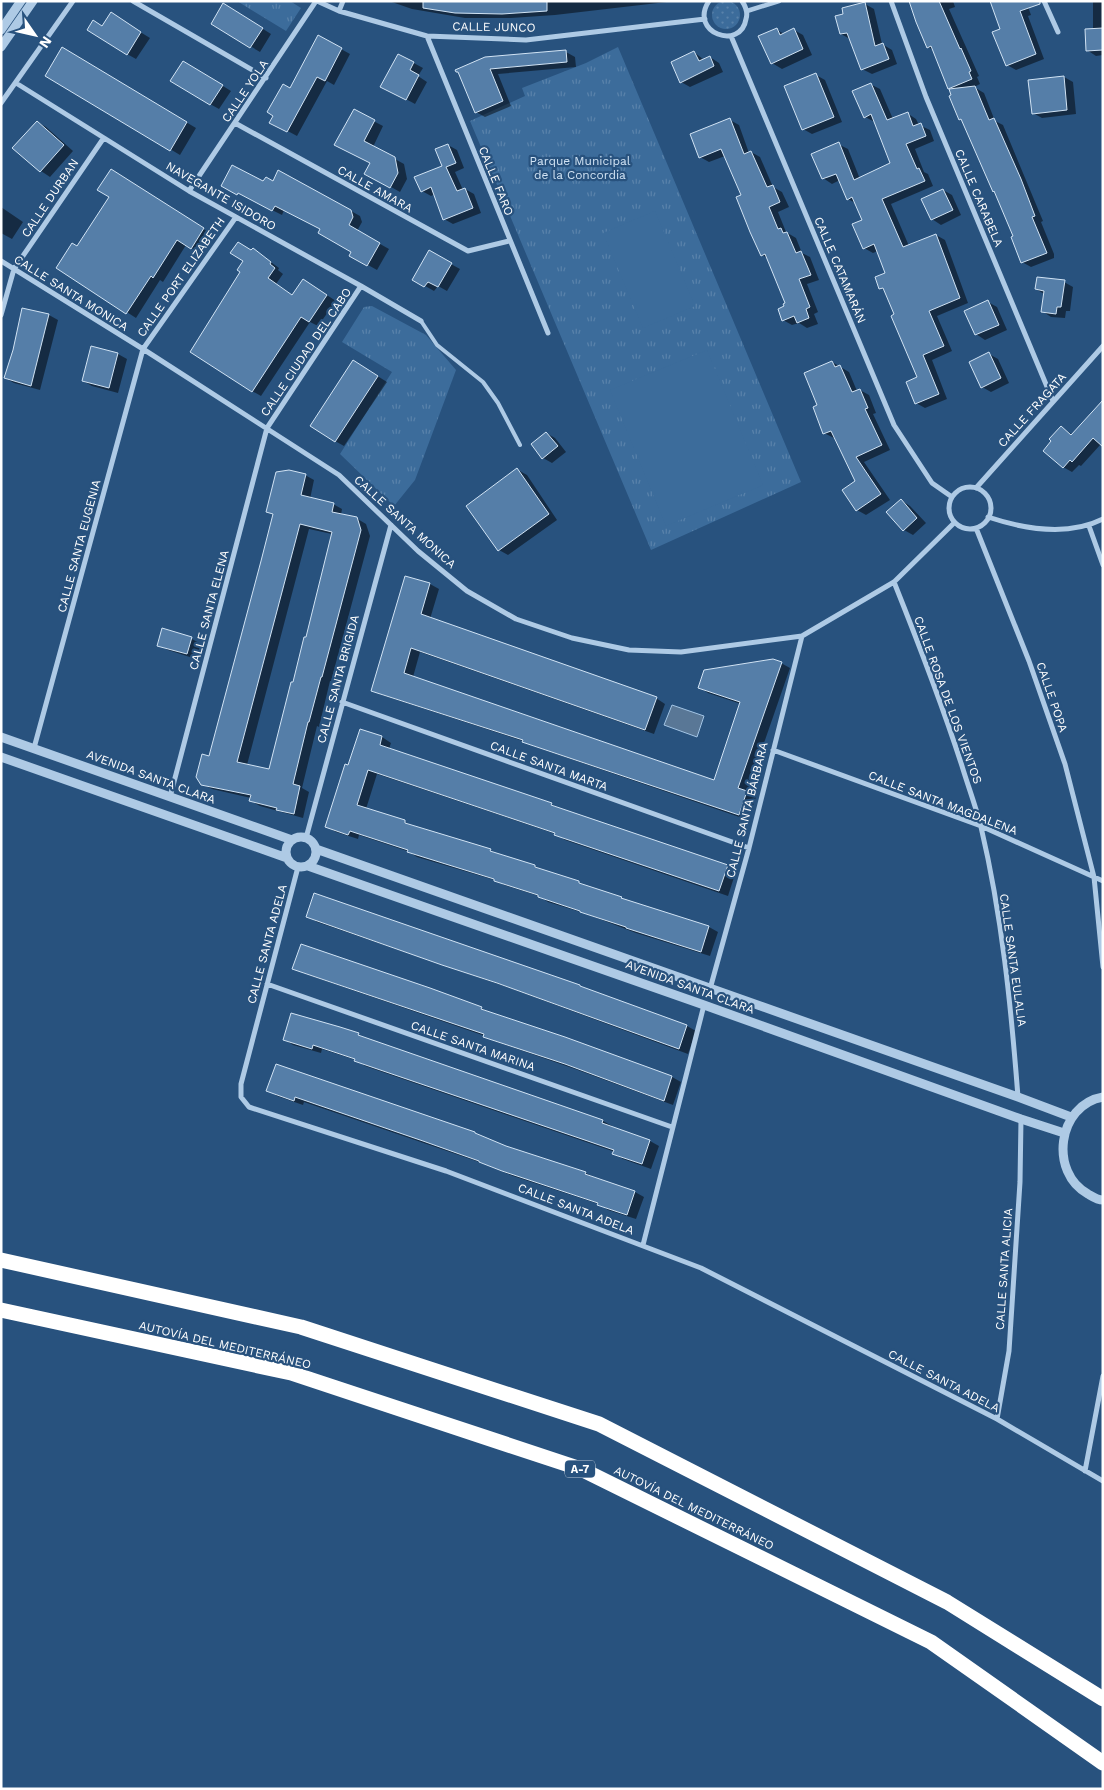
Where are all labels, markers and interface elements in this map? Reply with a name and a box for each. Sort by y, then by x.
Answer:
north arrow [10,10,60,60]
street label: CALLE JUNCO [452,19,536,35]
text: N [36,33,55,51]
street label: CALLE YOLA [219,57,271,125]
street label: CALLE FARO [476,144,516,218]
street label: CALLE CARABELA [952,147,1006,249]
park label: Parque Municipal de la Concordia [530,154,631,182]
street label: CALLE DURBAN [19,156,81,240]
street label: NAVEGANTE ISIDORO [163,159,279,233]
street label: CALLE AMARA [335,163,415,215]
street label: CALLE PORT ELIZABETH [134,215,228,339]
street label: CALLE CATAMARÁN [811,215,869,325]
street label: CALLE SANTA MONICA [11,252,131,334]
street label: CALLE CIUDAD DEL CABO [258,285,354,419]
street label: CALLE FRAGATA [995,370,1069,450]
street label: CALLE SANTA MONICA [351,473,459,571]
street label: CALLE SANTA EUGENIA [55,478,104,614]
street label: CALLE SANTA ELENA [186,548,232,671]
street label: CALLE SANTA BRIGIDA [314,613,362,745]
street label: CALLE ROSA DE LOS VIENTOS [911,614,985,786]
street label: CALLE POPA [1033,660,1071,734]
street label: CALLE SANTA MARTA [488,738,610,794]
street label: CALLE SANTA BÁRBARA [723,741,771,879]
street label: AVENIDA SANTA CLARA [85,747,217,807]
street label: CALLE SANTA MAGDALENA [866,768,1020,838]
street label: CALLE SANTA ADELA [244,883,290,1005]
street label: CALLE SANTA EULALIA [997,893,1029,1027]
street label: AVENIDA SANTA CLARA [624,957,756,1017]
street label: CALLE SANTA MARINA [409,1018,537,1074]
street label: CALLE SANTA ADELA [516,1180,636,1238]
street label: CALLE SANTA ALICIA [993,1208,1015,1330]
street label: AUTOVÍA DEL MEDITERRÁNEO [138,1318,312,1372]
street label: CALLE SANTA ADELA [886,1347,1002,1415]
road number: A-7 [565,1460,595,1478]
street label: AUTOVÍA DEL MEDITERRÁNEO [612,1463,776,1553]

